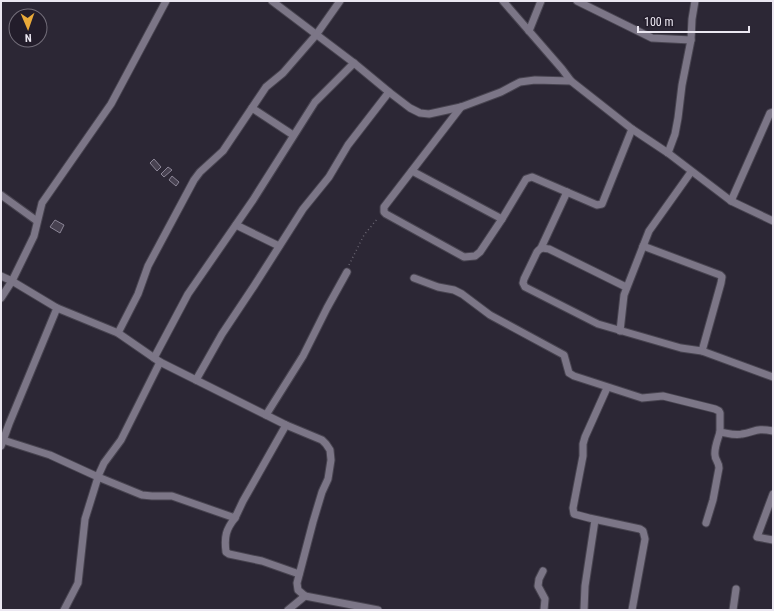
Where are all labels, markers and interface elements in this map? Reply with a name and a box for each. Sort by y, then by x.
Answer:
north arrow [8,8,48,48]
scale bar [638,8,749,34]
text: 100 m [644,15,674,29]
text: N [24,31,32,44]

